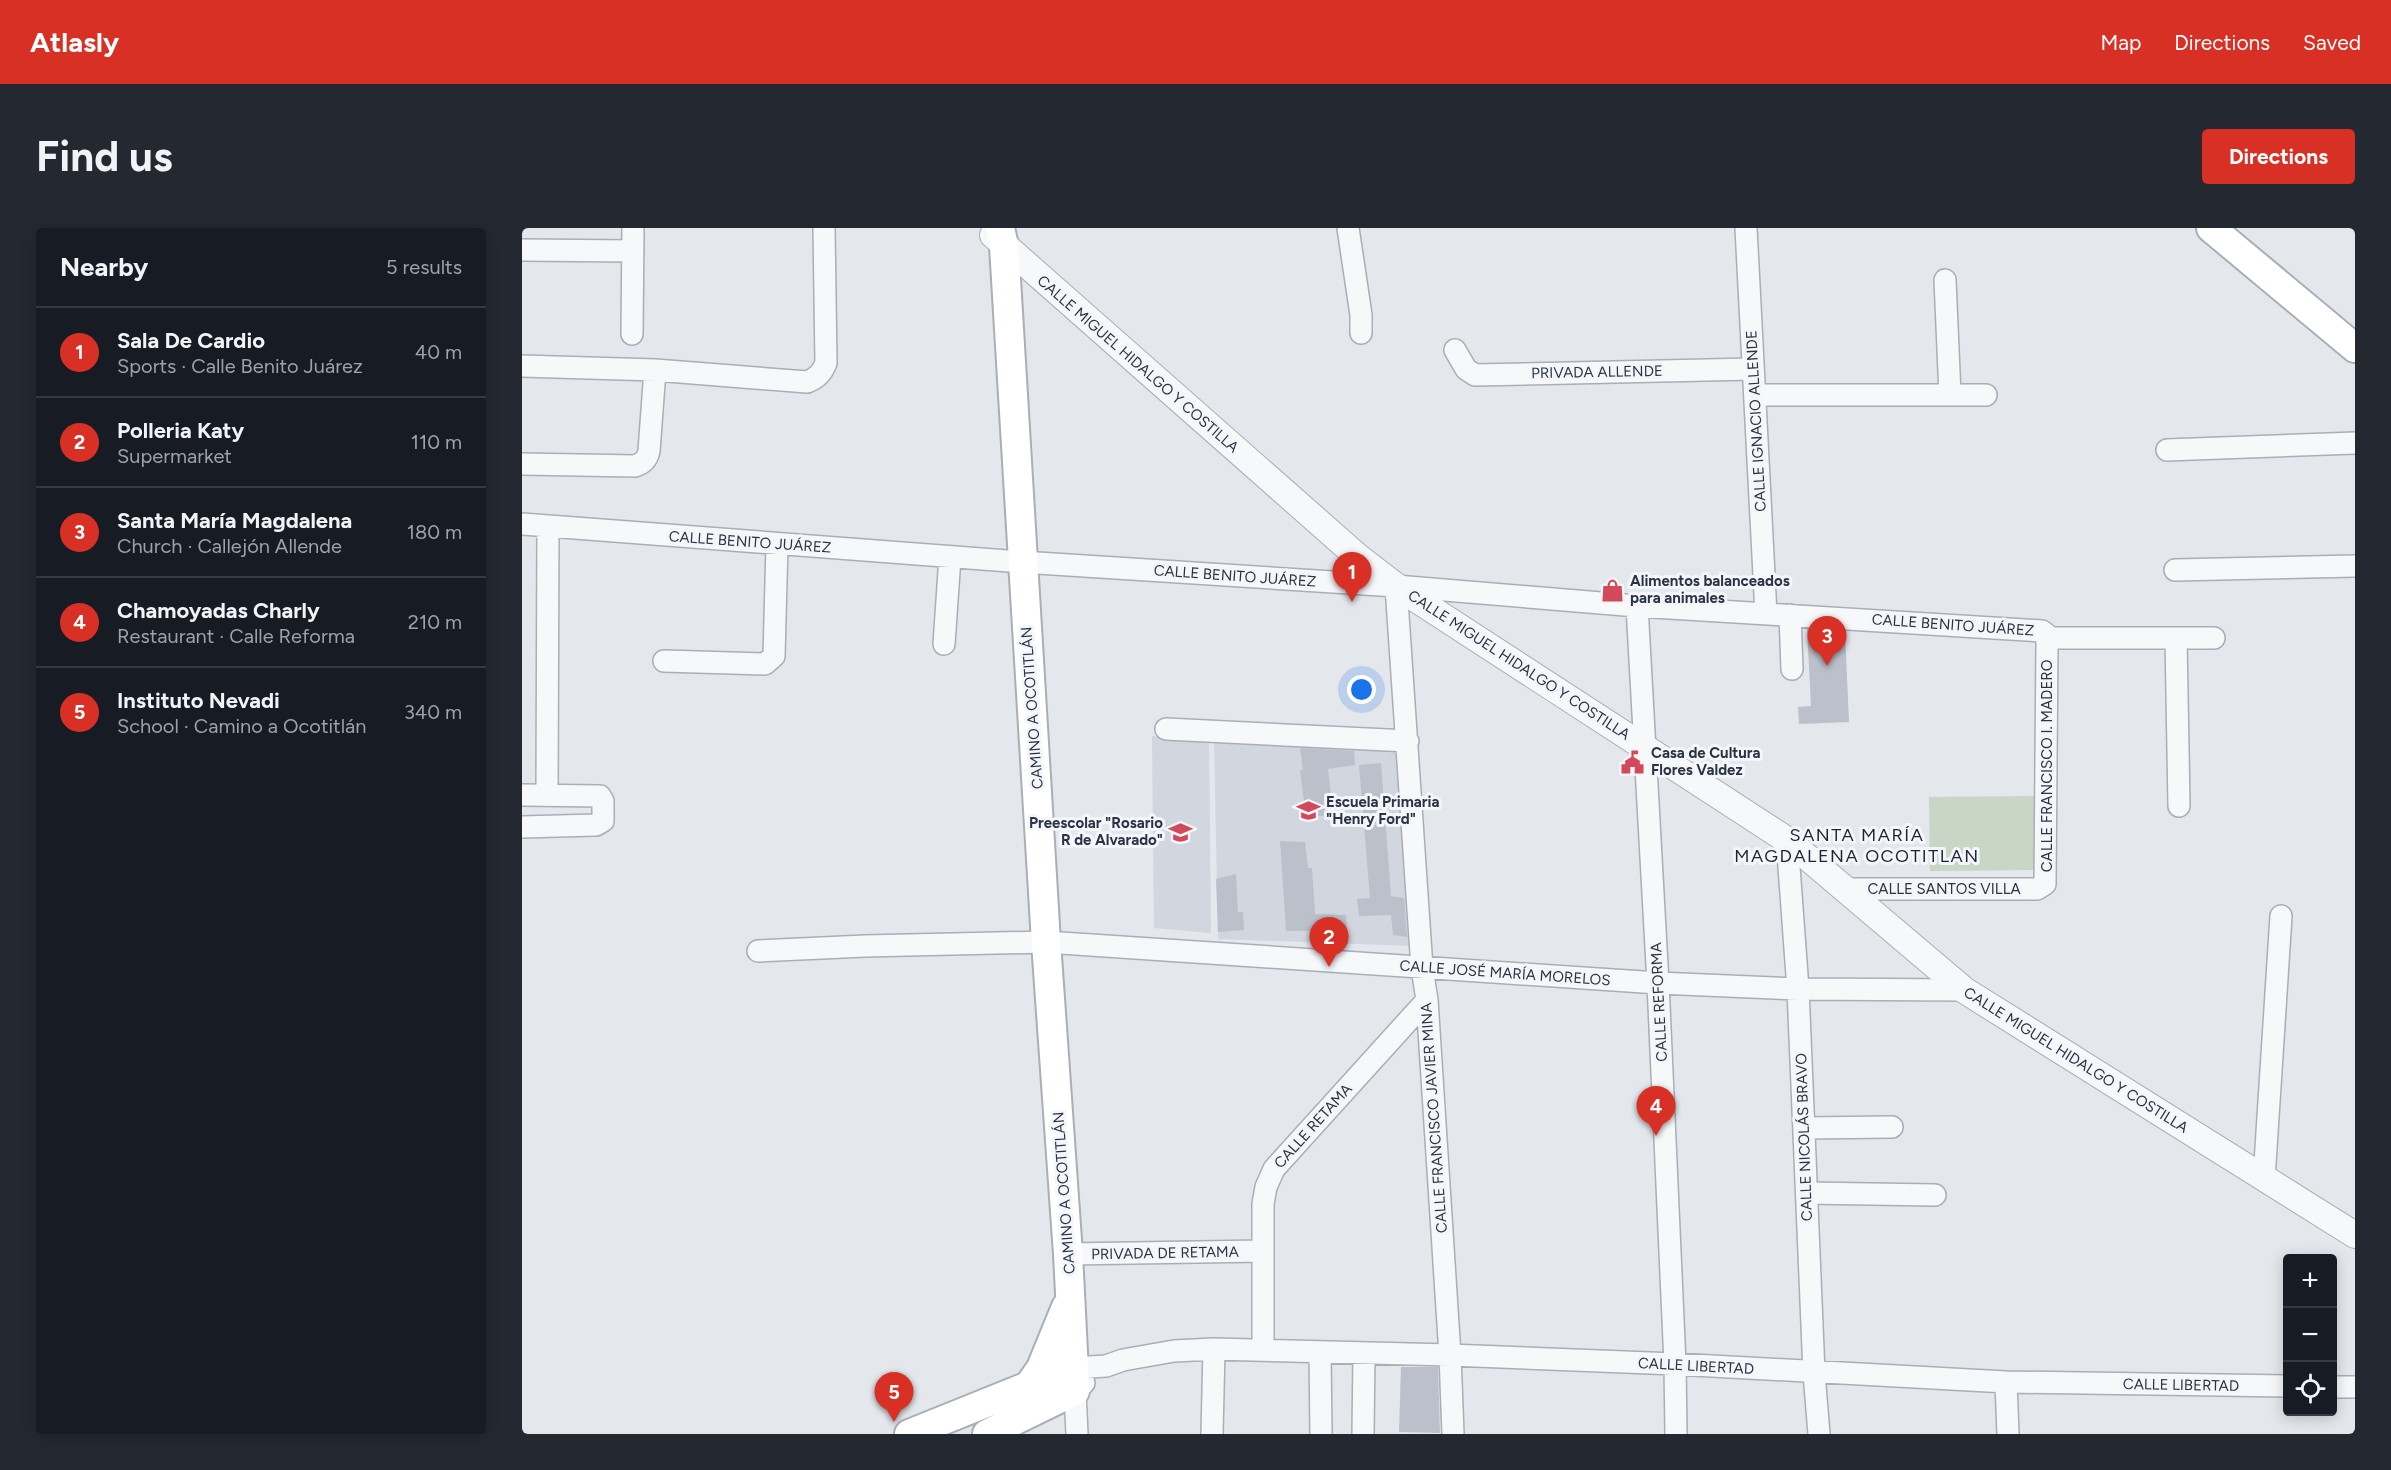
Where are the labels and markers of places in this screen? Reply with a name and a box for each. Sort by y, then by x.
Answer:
pin: 1 [1332,552,1372,602]
place label: Alimentos balanceados para animales [1630,572,1790,607]
shop icon: Alimentos balanceados para animales [1599,577,1625,603]
pin: 3 [1808,616,1846,666]
place label: Casa de Cultura Flores Valdez [1651,744,1761,779]
public building icon: Casa de Cultura Flores Valdez [1620,749,1646,775]
place label: Escuela Primaria "Henry Ford" [1326,793,1439,828]
school or university icon: Escuela Primaria "Henry Ford" [1295,798,1321,824]
place label: Preescolar "Rosario R de Alvarado" [1029,814,1163,849]
school or university icon: Preescolar "Rosario R de Alvarado" [1168,819,1194,845]
pin: 2 [1310,918,1348,967]
pin: 4 [1636,1086,1676,1136]
pin: 5 [874,1372,914,1422]

